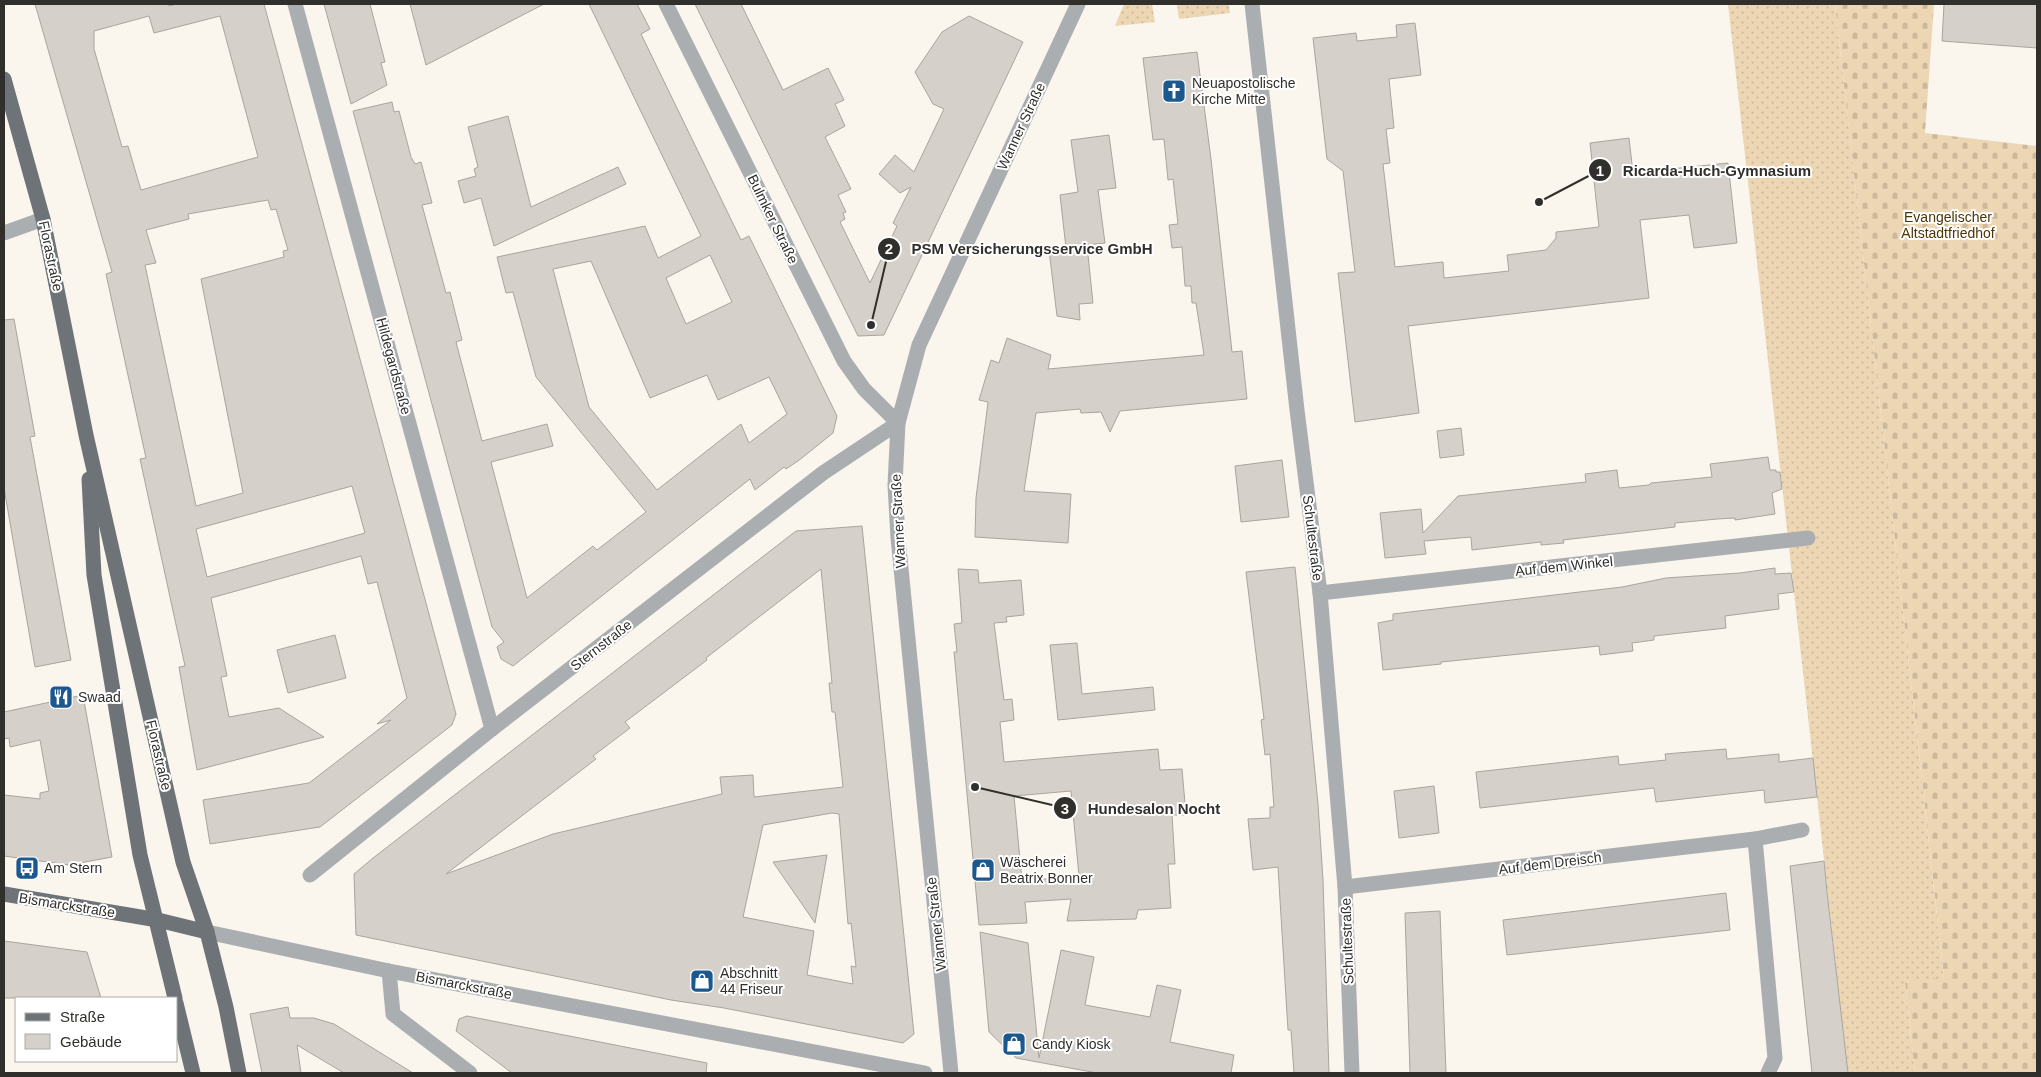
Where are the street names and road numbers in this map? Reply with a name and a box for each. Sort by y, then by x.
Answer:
street label: Wanner Straße [994,80,1048,172]
street label: Bulmker Straße [744,172,802,266]
street label: Florastraße [36,219,66,293]
street label: Hildegardstraße [373,316,415,416]
street label: Wanner Straße [888,473,908,569]
street label: Schultestraße [1300,494,1326,582]
street label: Auf dem Winkel [1514,553,1614,579]
street label: Sternstraße [567,616,635,674]
street label: Florastraße [143,718,175,792]
street label: Auf dem Dreisch [1498,849,1602,877]
street label: Wanner Straße [923,876,949,972]
street label: Bismarckstraße [18,889,116,921]
street label: Schultestraße [1337,897,1357,984]
street label: Bismarckstraße [415,968,513,1002]

